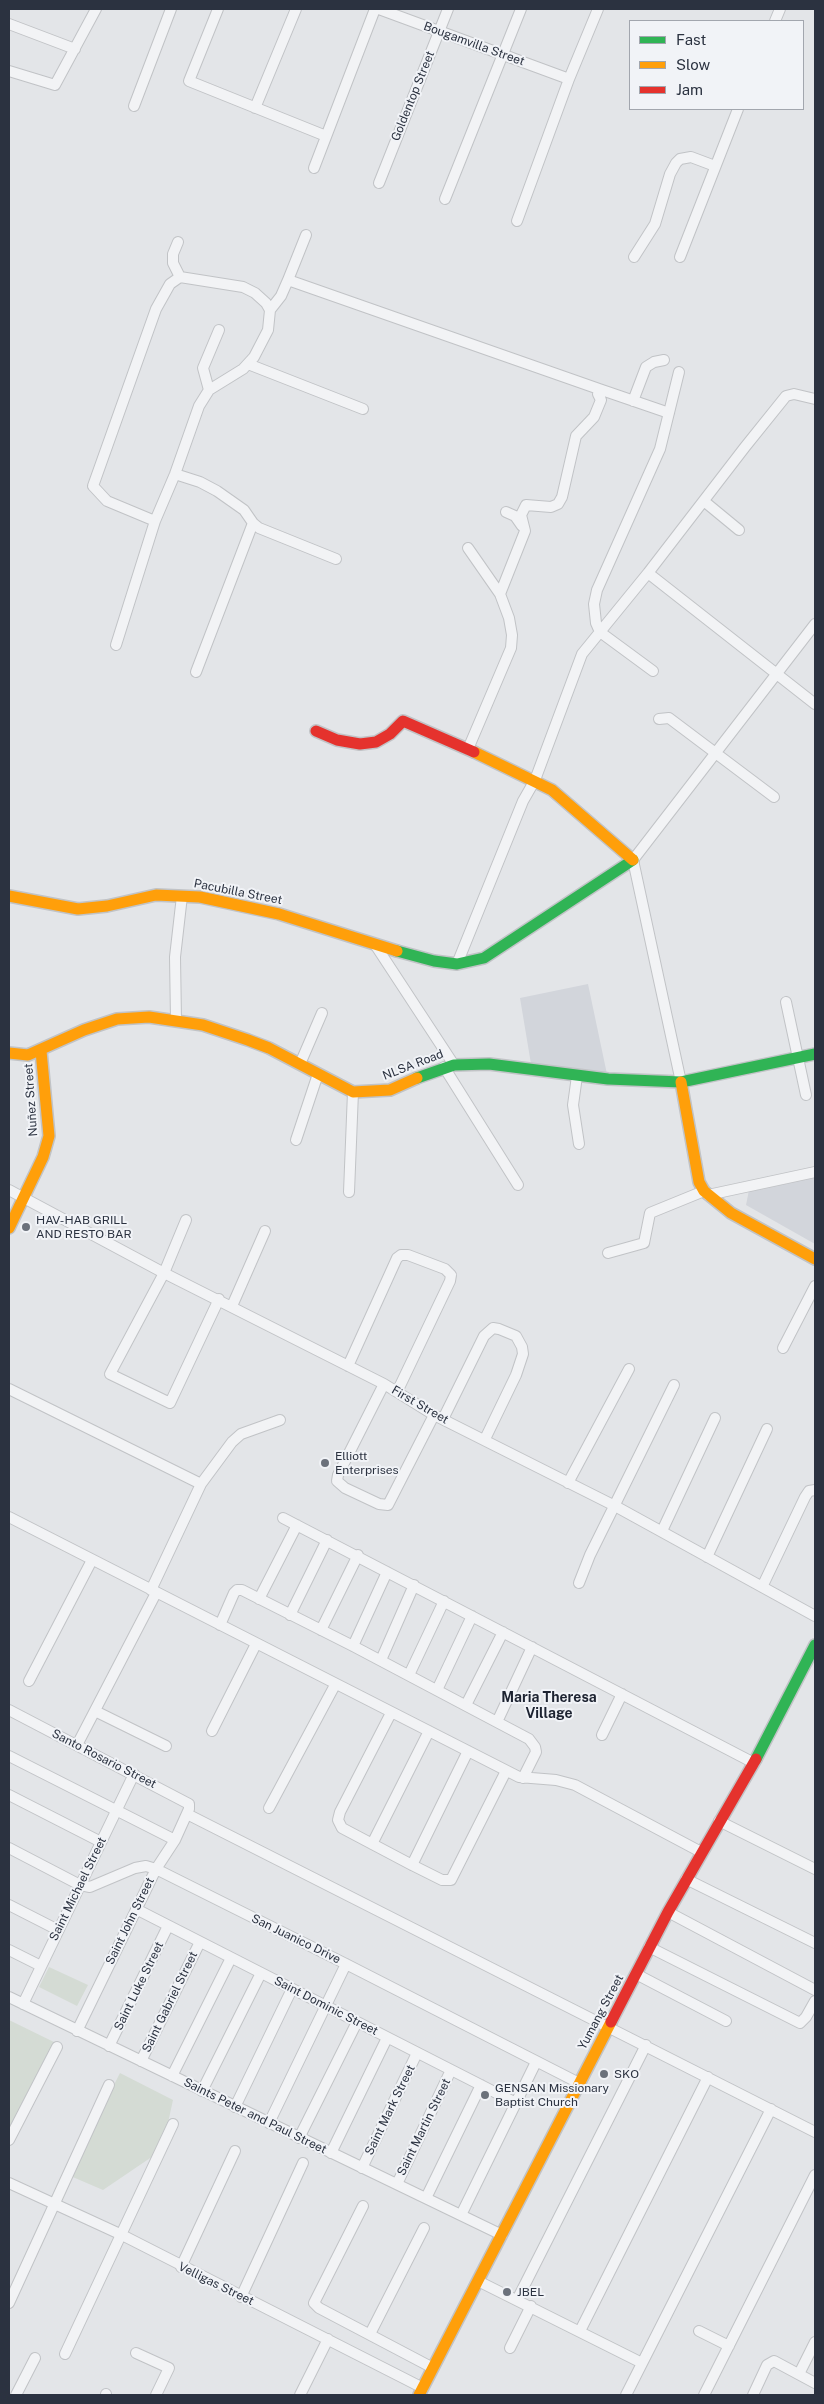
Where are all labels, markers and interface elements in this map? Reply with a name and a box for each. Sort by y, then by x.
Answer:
street label: Bougamvilla Street [421,19,527,69]
legend [629,20,804,110]
text: Fast [676,31,706,48]
street label: Goldentop Street [388,49,438,143]
text: Slow [676,56,710,73]
text: Jam [676,81,703,98]
street label: Pacubilla Street [193,876,283,908]
street label: NLSA Road [381,1047,445,1083]
street label: Nuñez Street [21,1063,41,1137]
place label: HAV-HAB GRILL AND RESTO BAR [36,1213,132,1241]
marker: HAV-HAB GRILL AND RESTO BAR [20,1221,32,1233]
street label: First Street [389,1383,451,1427]
place label: Elliott Enterprises [335,1449,399,1477]
marker: Elliott Enterprises [319,1457,331,1469]
district label: Maria Theresa Village [501,1690,597,1722]
street label: Santo Rosario Street [49,1726,159,1792]
street label: Saint Michael Street [47,1835,109,1943]
street label: Saint John Street [103,1875,157,1967]
street label: San Juanico Drive [249,1911,343,1967]
street label: Saint Luke Street [111,1939,167,2033]
street label: Saint Gabriel Street [139,1949,201,2055]
street label: Yumang Street [575,1972,627,2052]
street label: Saint Dominic Street [272,1974,380,2038]
street label: Saint Mark Street [362,2063,418,2157]
place label: SKO [614,2067,639,2081]
marker: SKO [598,2068,610,2080]
street label: Saints Peter and Paul Street [181,2075,329,2157]
street label: Saint Martin Street [394,2076,454,2178]
place label: GENSAN Missionary Baptist Church [495,2081,609,2109]
marker: GENSAN Missionary Baptist Church [479,2089,491,2101]
street label: Velligas Street [176,2260,256,2308]
place label: JBEL [517,2285,544,2299]
marker: JBEL [501,2286,513,2298]

